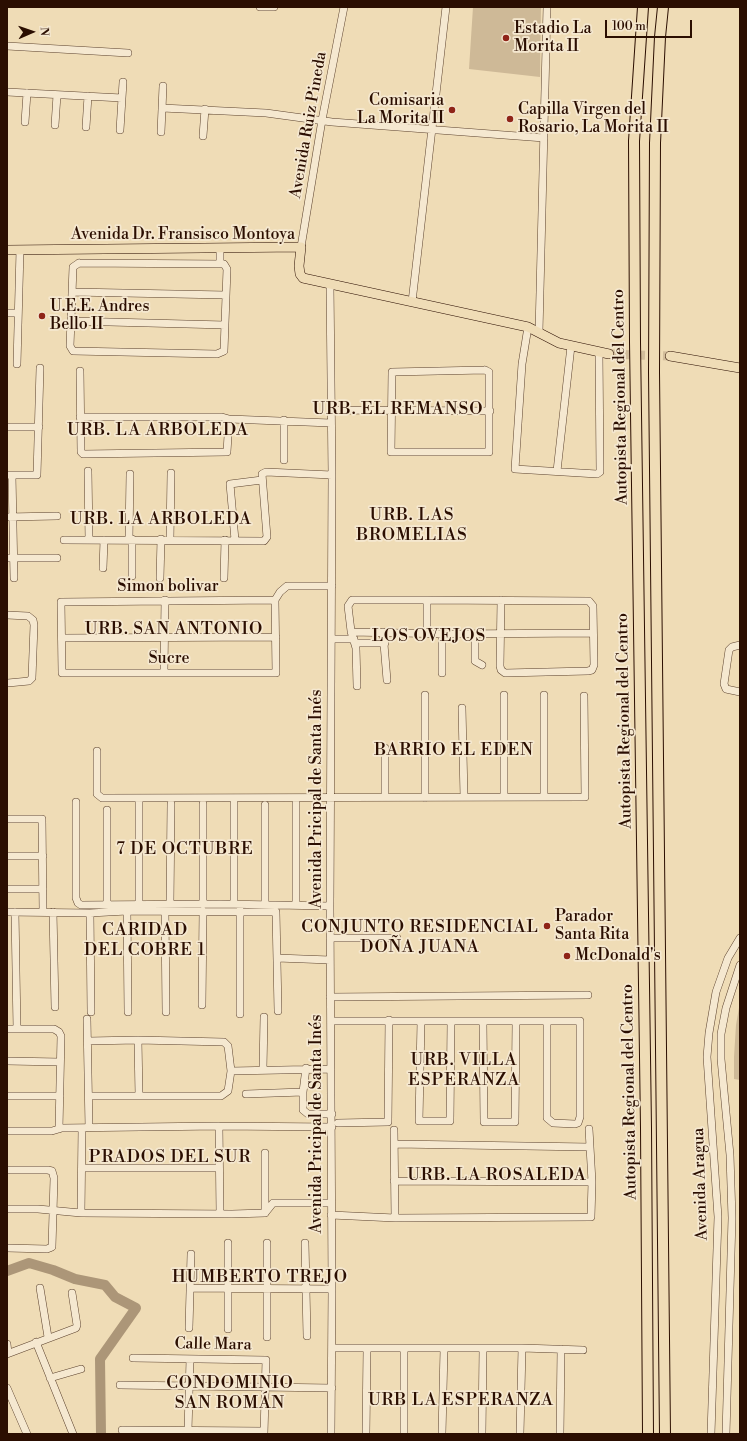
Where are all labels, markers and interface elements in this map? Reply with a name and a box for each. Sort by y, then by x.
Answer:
north arrow [12,12,52,52]
scale bar [607,12,694,38]
place label: Estadio La Morita II [514,19,592,57]
text: 100 m [612,19,646,34]
text: N [37,27,51,36]
marker: Estadio La Morita II [501,33,511,43]
street label: Avenida Ruiz Pineda [287,50,331,200]
place label: Comisaria La Morita II [357,91,444,129]
place label: Capilla Virgen del Rosario, La Morita II [518,100,669,138]
marker: Comisaria La Morita II [447,105,457,115]
marker: Capilla Virgen del Rosario, La Morita II [505,114,515,124]
street label: Avenida Dr. Fransisco Montoya [71,225,295,245]
street label: Autopista Regional del Centro [610,289,632,505]
place label: U.E.E. Andres Bello II [50,297,149,335]
marker: U.E.E. Andres Bello II [37,311,47,321]
district label: URB. EL REMANSO [313,400,483,420]
district label: URB. LA ARBOLEDA [67,421,249,441]
district label: URB. LAS BROMELIAS [356,506,468,546]
district label: URB. LA ARBOLEDA [70,510,252,530]
street label: Simon bolivar [117,577,219,597]
street label: Autopista Regional del Centro [614,613,636,829]
district label: URB. SAN ANTONIO [85,620,263,640]
district label: LOS OVEJOS [372,627,486,647]
street label: Sucre [148,649,190,669]
street label: Avenida Pricipal de Santa Inés [307,690,327,908]
district label: BARRIO EL EDEN [374,741,534,761]
district label: 7 DE OCTUBRE [116,840,254,860]
place label: Parador Santa Rita [555,907,629,945]
district label: CONJUNTO RESIDENCIAL DOÑA JUANA [301,918,539,958]
district label: CARIDAD DEL COBRE 1 [84,921,206,961]
marker: Parador Santa Rita [542,921,552,931]
place label: McDonald's [575,946,661,966]
marker: McDonald's [562,951,572,961]
street label: Autopista Regional del Centro [619,984,641,1200]
street label: Avenida Pricipal de Santa Inés [307,1015,327,1233]
district label: URB. VILLA ESPERANZA [408,1051,520,1091]
street label: Avenida Aragua [689,1127,713,1241]
district label: PRADOS DEL SUR [89,1148,251,1168]
district label: URB. LA ROSALEDA [407,1166,587,1186]
district label: HUMBERTO TREJO [172,1268,348,1288]
street label: Calle Mara [174,1335,252,1355]
district label: CONDOMINIO SAN ROMÁN [166,1374,294,1414]
district label: URB LA ESPERANZA [368,1391,554,1411]

